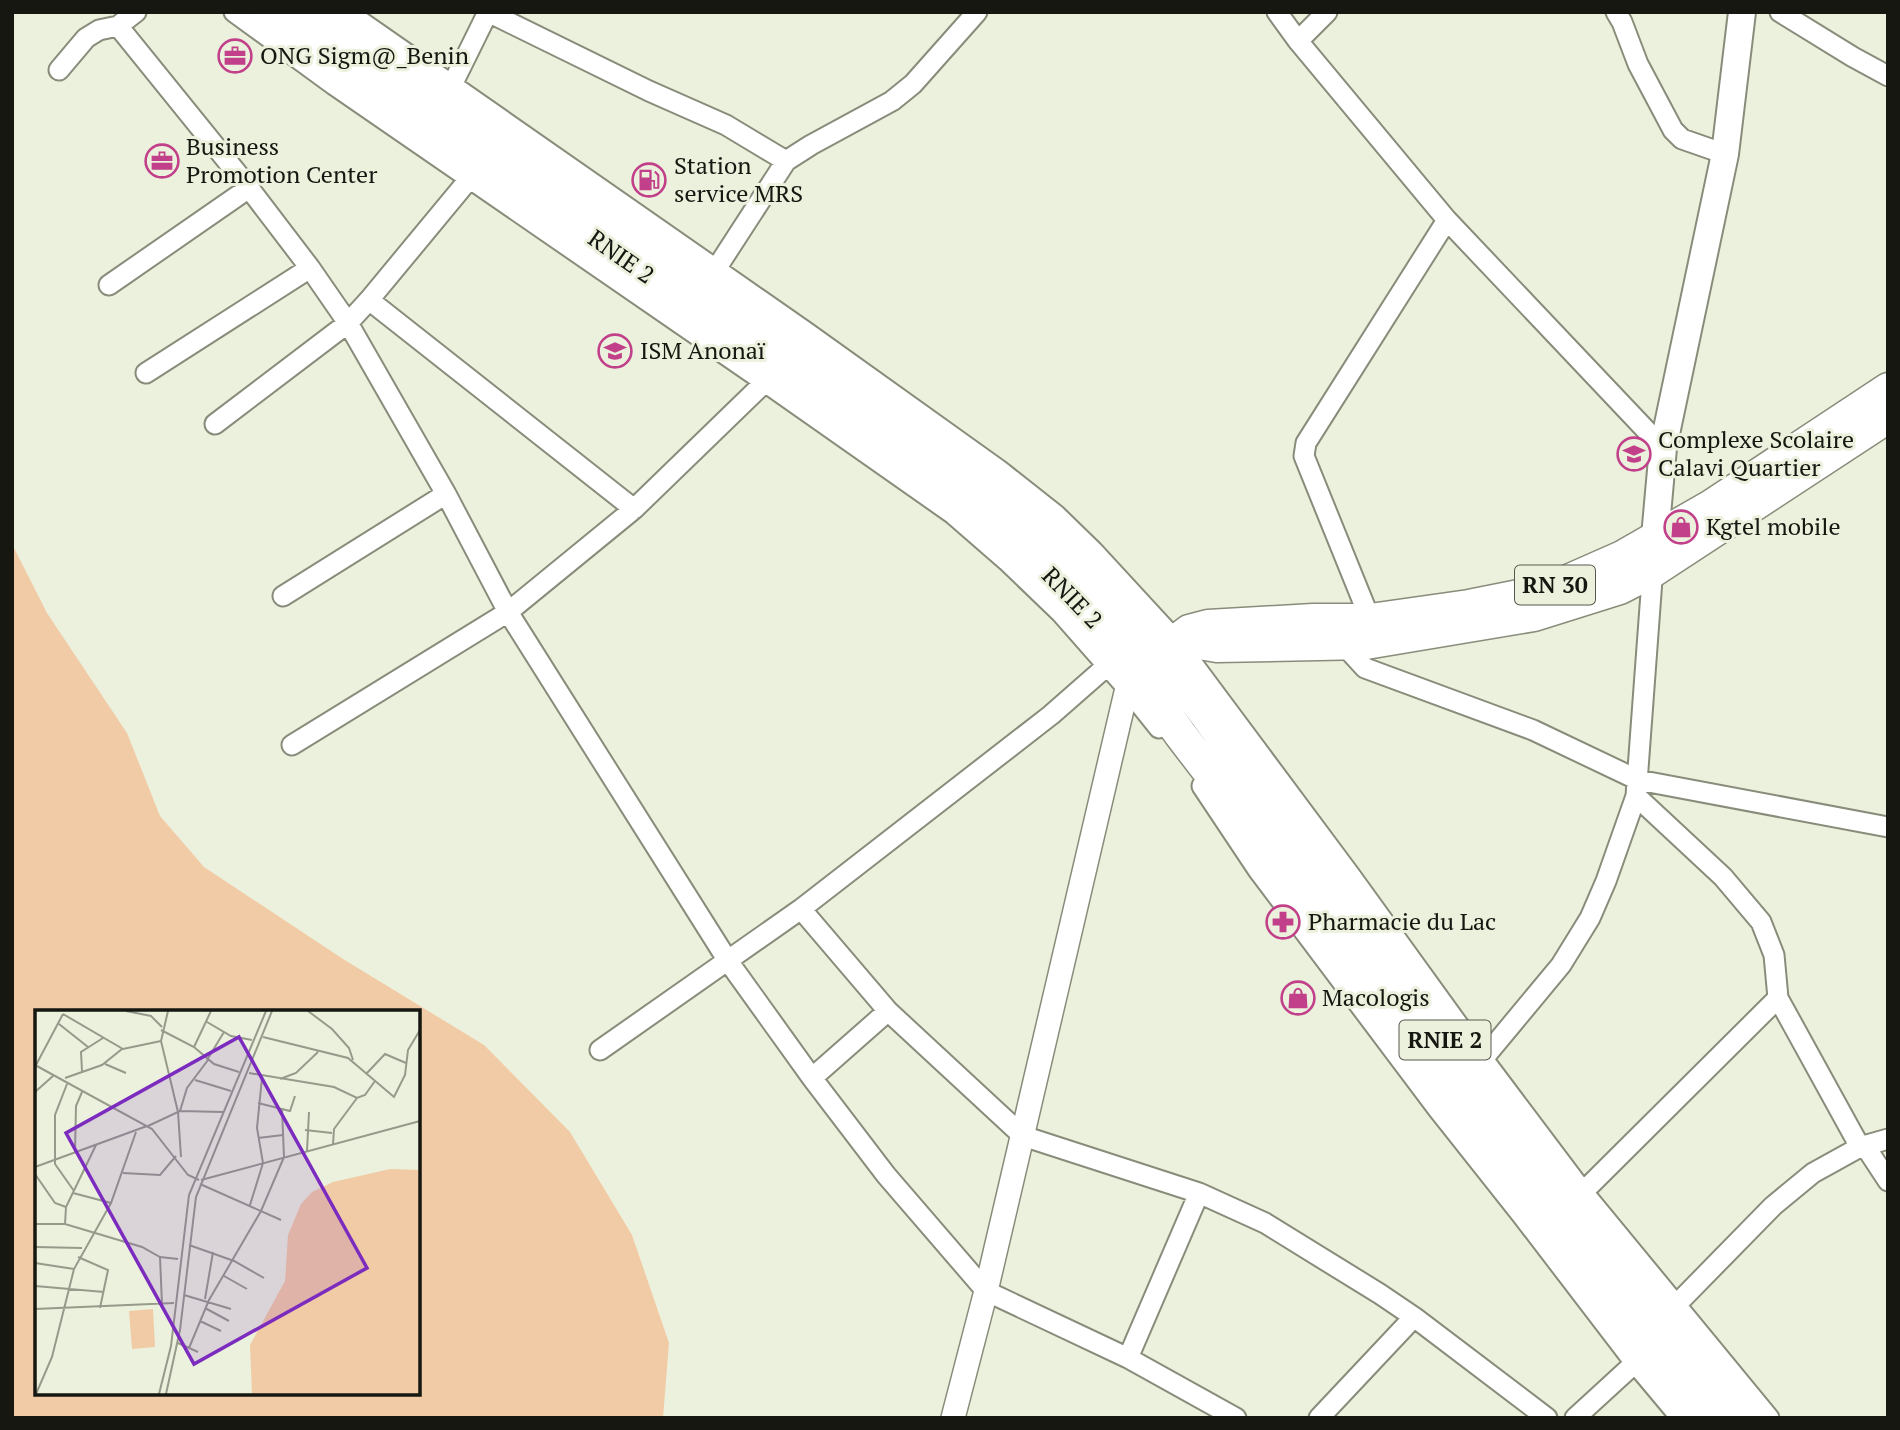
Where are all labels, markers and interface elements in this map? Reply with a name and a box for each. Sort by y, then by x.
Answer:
office icon: ONG Sigm@_Benin [216,37,254,75]
place label: ONG Sigm@_Benin [260,39,469,71]
place label: Business Promotion Center [186,130,378,190]
office icon: Business Promotion Center [143,142,181,180]
place label: Station service MRS [674,149,803,209]
fuel station icon: Station service MRS [630,161,668,199]
street label: RNIE 2 [582,222,661,290]
school or university icon: ISM Anonaï [596,332,634,370]
place label: ISM Anonaï [640,334,766,366]
place label: Complexe Scolaire Calavi Quartier [1658,423,1854,483]
school or university icon: Complexe Scolaire Calavi Quartier [1615,435,1653,473]
shop icon: Kgtel mobile [1662,508,1700,546]
place label: Kgtel mobile [1706,510,1841,542]
street label: RNIE 2 [1036,560,1110,635]
road number: RN 30 [1515,566,1595,604]
pharmacy icon: Pharmacie du Lac [1264,903,1302,941]
place label: Pharmacie du Lac [1308,905,1496,937]
shop icon: Macologis [1279,979,1317,1017]
place label: Macologis [1322,981,1430,1013]
inset map [35,1010,420,1395]
road number: RNIE 2 [1400,1021,1490,1060]

